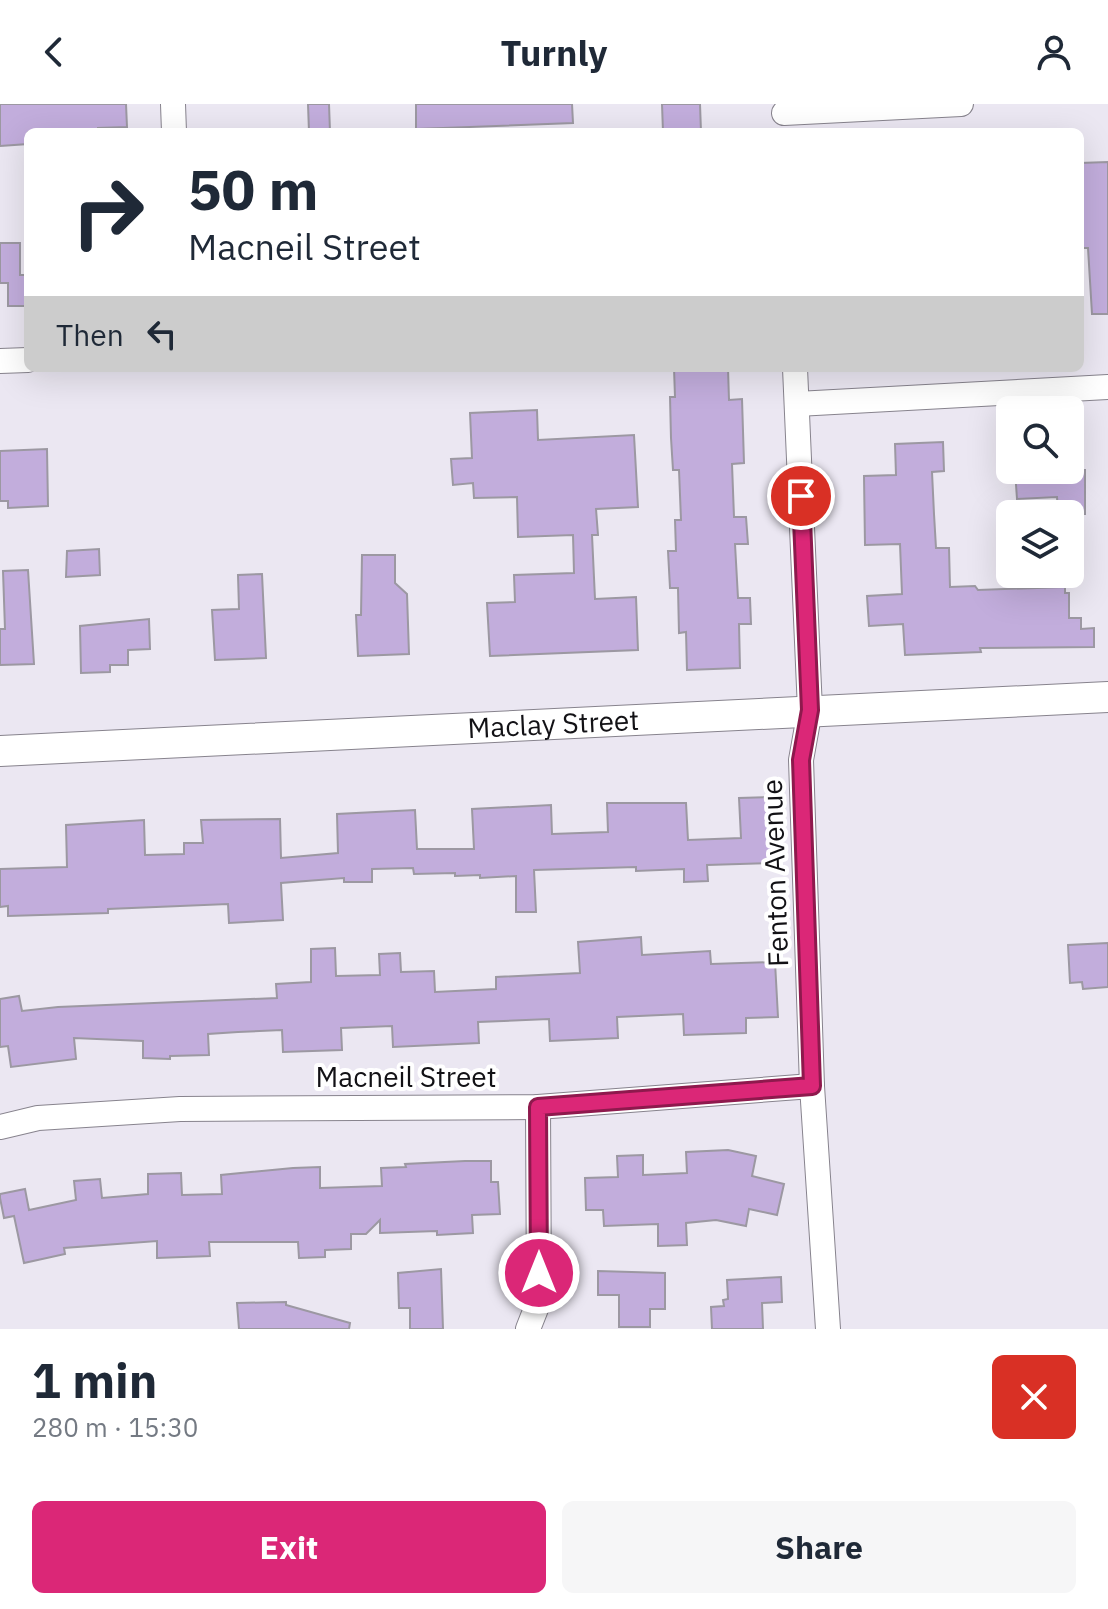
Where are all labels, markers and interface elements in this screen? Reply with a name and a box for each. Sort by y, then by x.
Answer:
text: Turnly [501,29,607,76]
icon: back [32,30,76,74]
icon: person [1032,30,1076,74]
text: 50 m [188,153,318,225]
icon: right [56,160,160,264]
text: Macneil Street [188,223,421,270]
icon: left [140,312,184,356]
text: Then [56,315,124,354]
map controls [996,396,1084,588]
button: search [996,396,1084,484]
pin [767,462,835,530]
icon: arrive [779,474,823,518]
button: layers [996,500,1084,588]
street label: Maclay Street [467,701,640,746]
street label: Fenton Avenue [753,779,796,967]
street label: Macneil Street [315,1058,497,1095]
position arrow [497,1231,581,1315]
text: 1 min [32,1349,157,1411]
button: close [992,1355,1076,1439]
text: 280 m · 15:30 [32,1410,198,1444]
button: Exit [32,1501,546,1593]
button: Share [562,1501,1076,1593]

